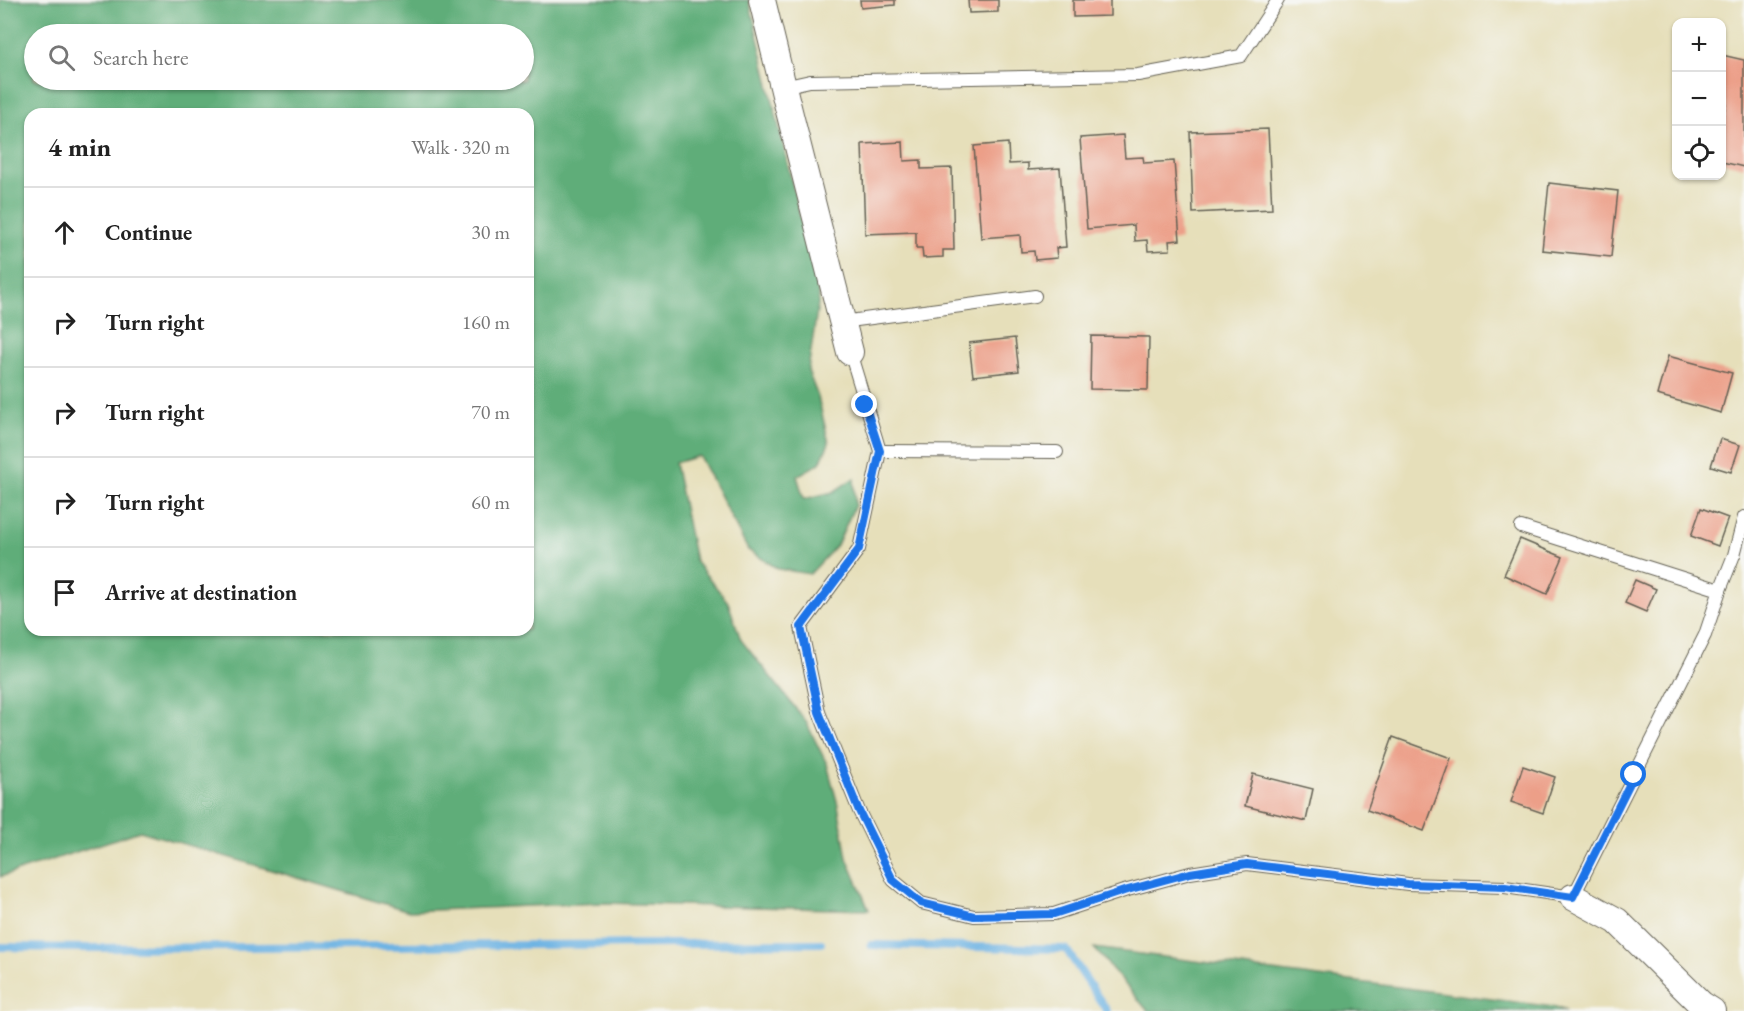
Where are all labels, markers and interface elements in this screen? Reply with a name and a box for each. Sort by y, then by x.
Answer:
map controls [1672,18,1726,180]
button: + [1672,18,1726,72]
search box [24,24,534,90]
icon: search [45,41,78,74]
text: Search here [93,43,188,72]
button: − [1672,72,1726,126]
button: locate [1672,126,1726,180]
text: 4 min [48,130,111,164]
text: Walk · 320 m [411,134,510,160]
icon: ahead [48,216,81,249]
text: Continue [105,218,192,247]
text: 30 m [471,219,510,245]
icon: right [48,306,81,339]
text: Turn right [105,308,204,337]
text: 160 m [462,309,510,335]
route end [851,391,877,417]
icon: right [48,396,81,429]
text: Turn right [105,398,204,427]
text: 70 m [471,399,510,425]
icon: right [48,486,81,519]
text: Turn right [105,488,204,517]
text: 60 m [471,489,510,515]
icon: arrive [48,576,81,609]
text: Arrive at destination [105,578,297,607]
route start [1620,761,1646,787]

